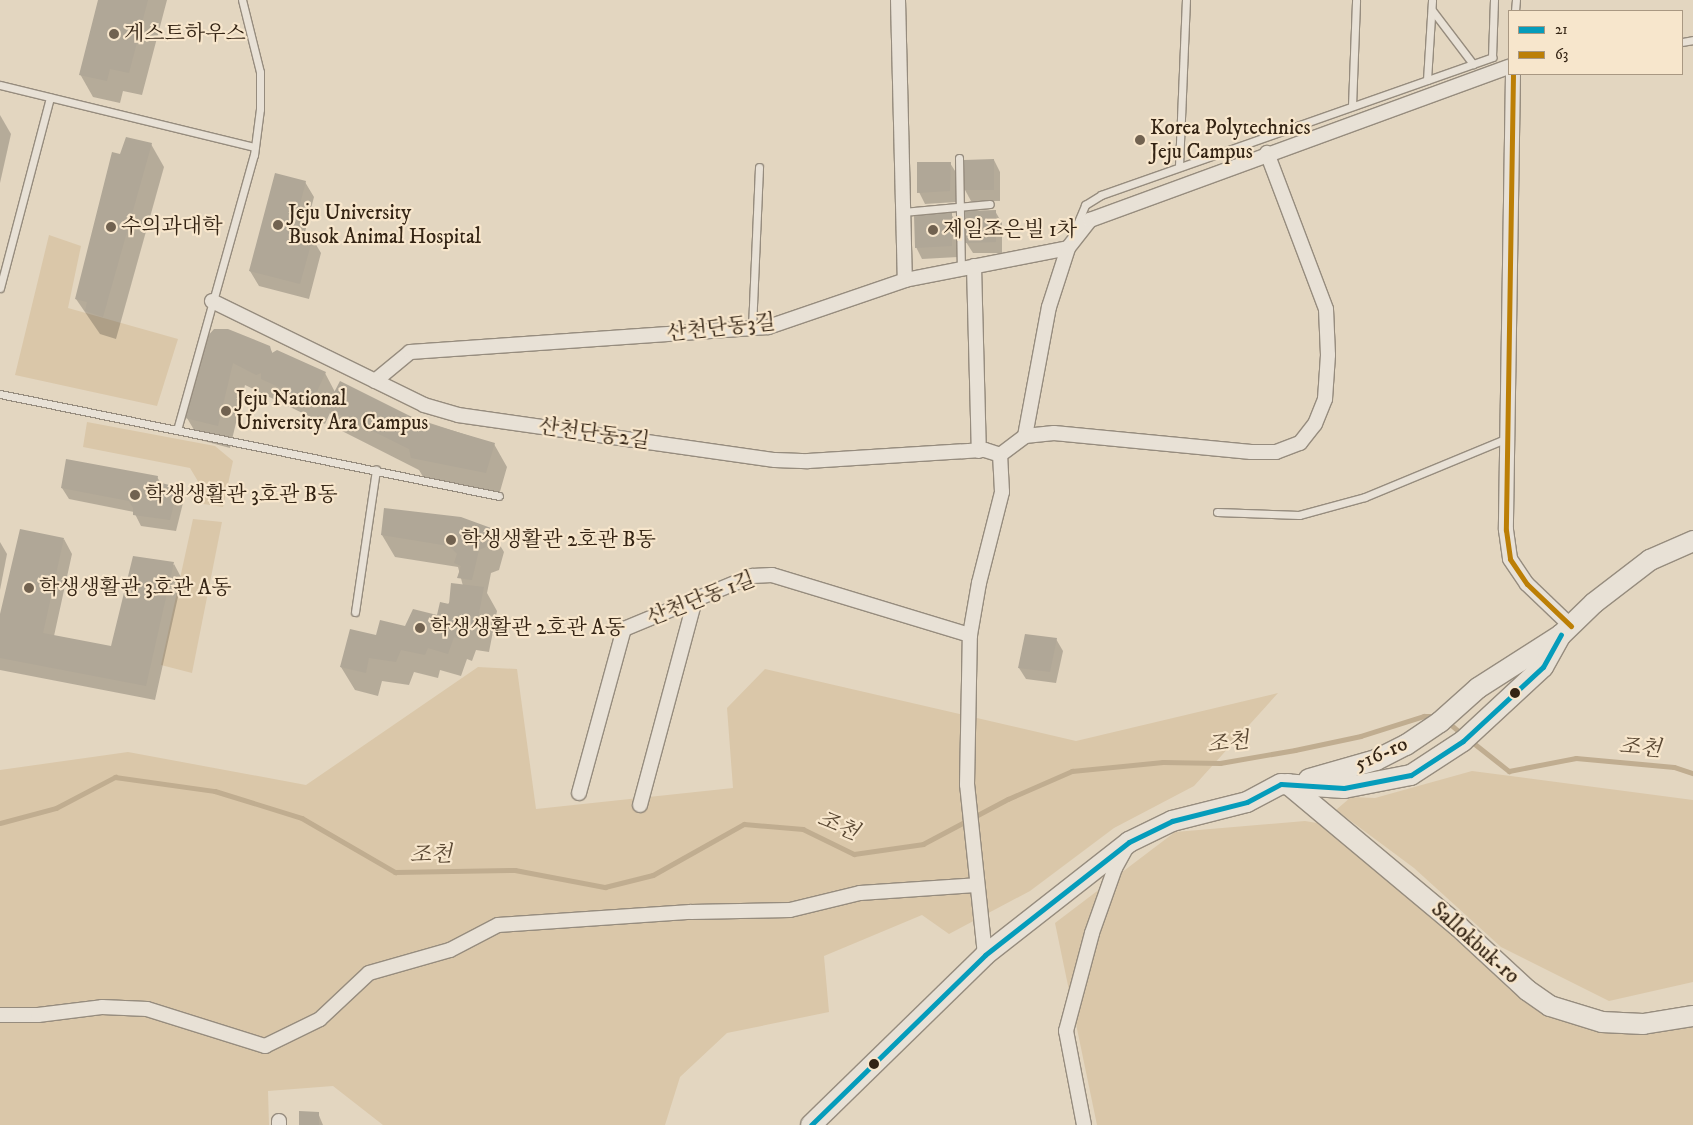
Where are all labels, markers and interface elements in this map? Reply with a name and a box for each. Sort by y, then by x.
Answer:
legend [1508,10,1683,75]
text: 21 [1555,20,1568,39]
place label: 게스트하우스 [124,21,246,47]
marker: 게스트하우스 [108,28,120,40]
text: 63 [1555,45,1568,64]
place label: Korea Polytechnics Jeju Campus [1150,115,1310,165]
marker: Korea Polytechnics Jeju Campus [1134,134,1146,146]
place label: Jeju University Busok Animal Hospital [288,200,481,250]
place label: 수의과대학 [121,214,222,240]
place label: 제일조은빌 1차 [943,217,1077,243]
marker: Jeju University Busok Animal Hospital [272,219,284,231]
marker: 수의과대학 [105,221,117,233]
marker: 제일조은빌 1차 [927,224,939,236]
street label: 산천단동3길 [665,310,777,346]
place label: Jeju National University Ara Campus [236,386,428,436]
marker: Jeju National University Ara Campus [220,405,232,417]
street label: 산천단동2길 [537,414,651,454]
place label: 학생생활관 3호관 B동 [145,482,337,508]
marker: 학생생활관 3호관 B동 [129,489,141,501]
place label: 학생생활관 2호관 B동 [461,527,656,553]
marker: 학생생활관 2호관 B동 [445,534,457,546]
street label: 산천단동 1길 [643,567,759,631]
place label: 학생생활관 3호관 A동 [39,575,231,601]
marker: 학생생활관 3호관 A동 [23,582,35,594]
place label: 학생생활관 2호관 A동 [430,615,625,641]
marker: 학생생활관 2호관 A동 [414,622,426,634]
unlabelled marker [1510,688,1520,698]
water label: 조천 [1205,727,1251,759]
street label: 516-ro [1351,731,1411,777]
water label: 조천 [1618,733,1662,763]
water label: 조천 [813,806,863,846]
water label: 조천 [410,841,452,869]
street label: Sallokbuk-ro [1426,897,1524,989]
unlabelled marker [869,1059,879,1069]

